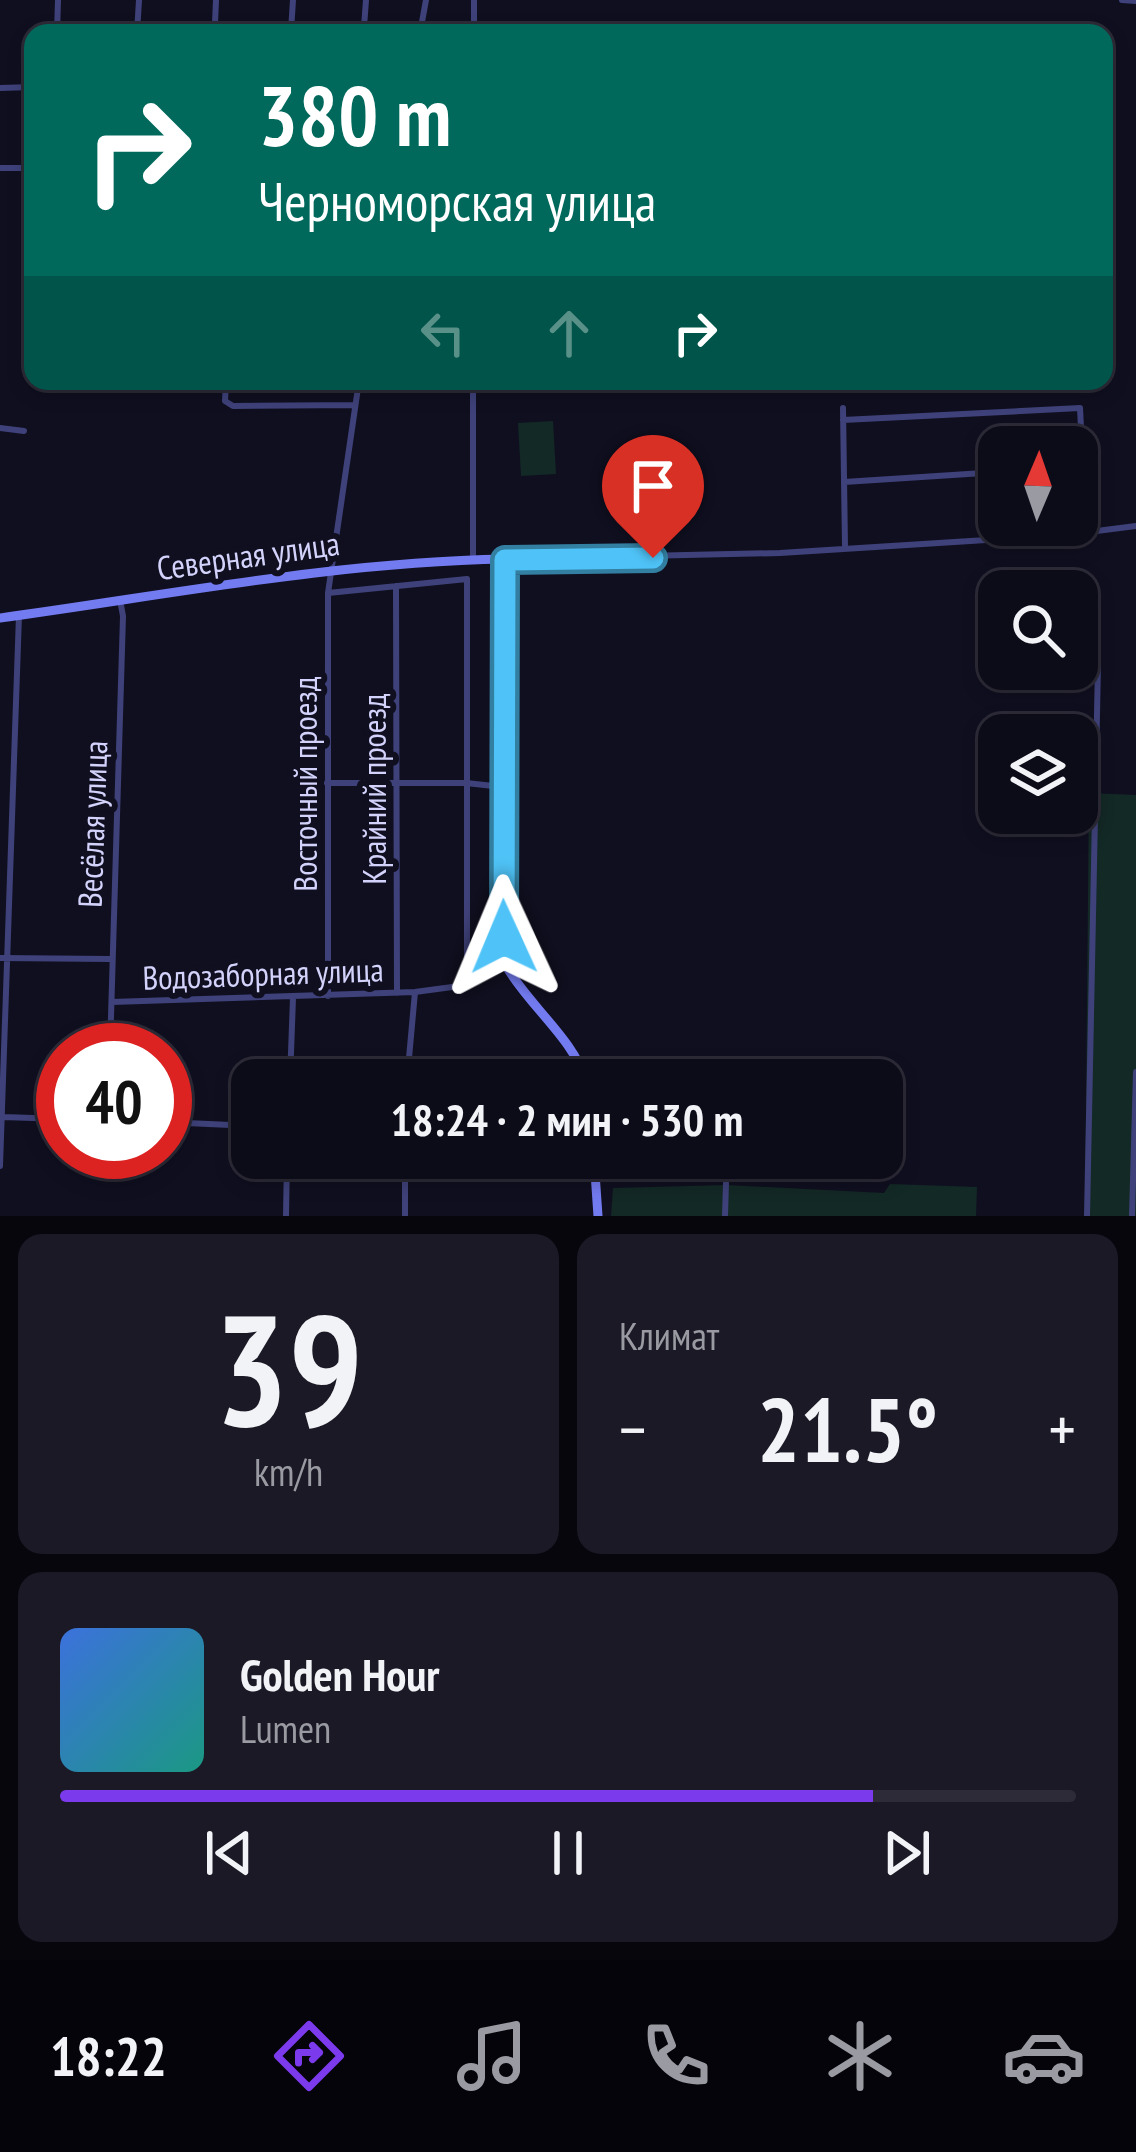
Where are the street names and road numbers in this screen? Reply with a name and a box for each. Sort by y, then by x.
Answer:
street label: Северная улица [154,521,342,589]
street label: Восточный проезд [283,677,326,891]
street label: Крайний проезд [352,693,395,885]
street label: Весёлая улица [68,740,116,908]
street label: Водозаборная улица [142,947,384,999]

